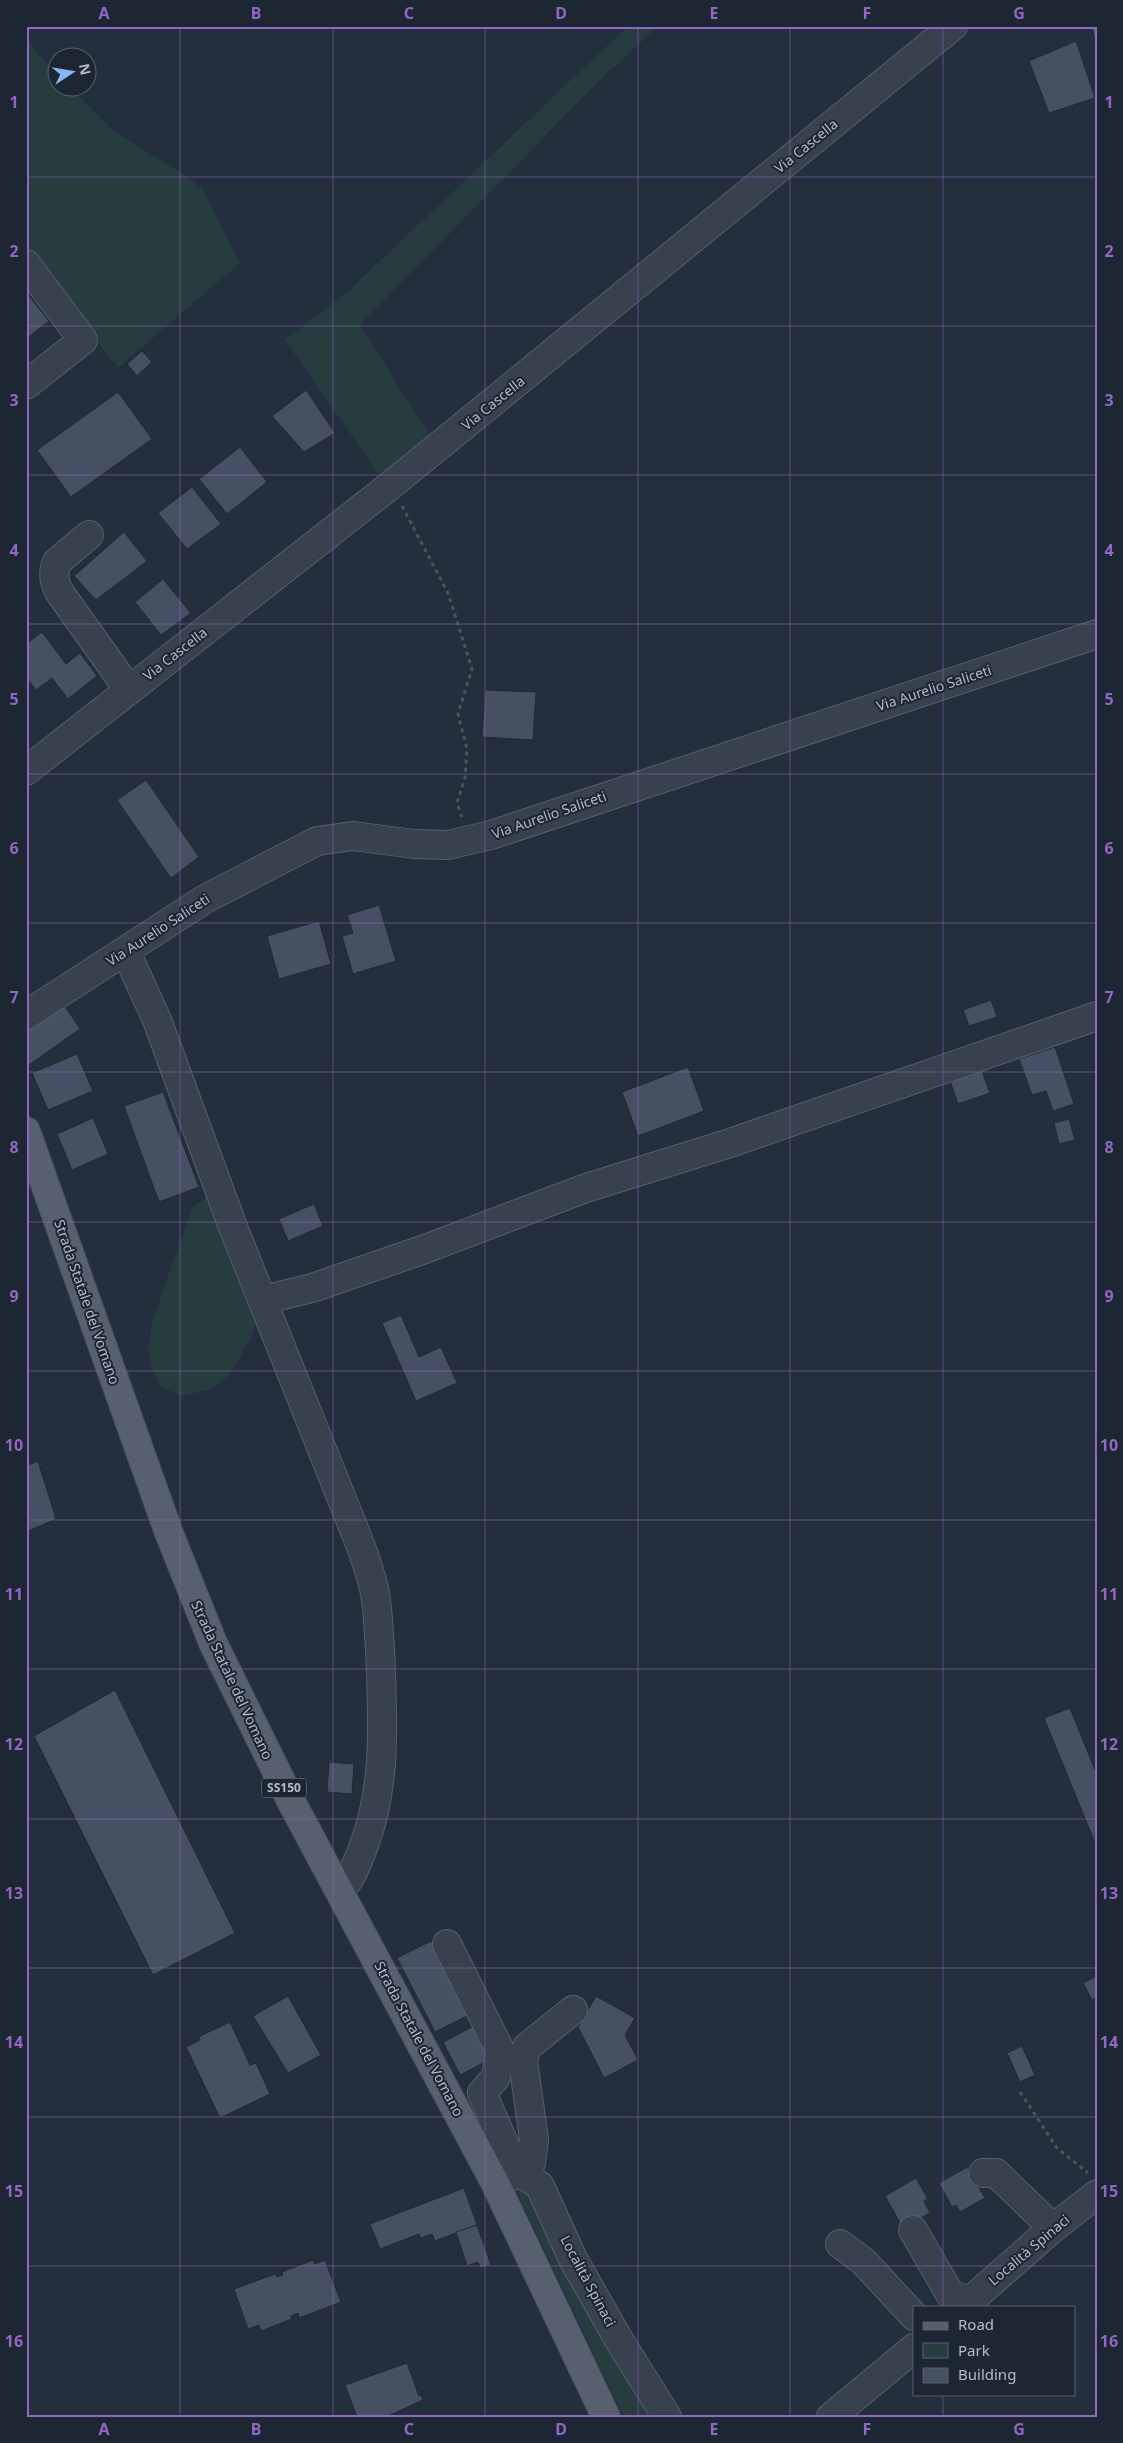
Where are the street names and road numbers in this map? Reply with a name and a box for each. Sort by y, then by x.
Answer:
street label: Via Cascella [770,114,841,177]
street label: Via Cascella [457,371,528,434]
street label: Via Cascella [139,623,211,685]
street label: Via Aurelio Saliceti [874,660,994,715]
street label: Via Aurelio Saliceti [489,786,609,843]
street label: Via Aurelio Saliceti [102,889,213,970]
street label: Strada Statale del Vomano [50,1217,125,1387]
street label: Strada Statale del Vomano [187,1597,278,1762]
road number: SS150 [262,1779,306,1798]
street label: Strada Statale del Vomano [370,1958,469,2120]
street label: Località Spinaci [984,2210,1073,2289]
street label: Località Spinaci [556,2232,621,2330]

